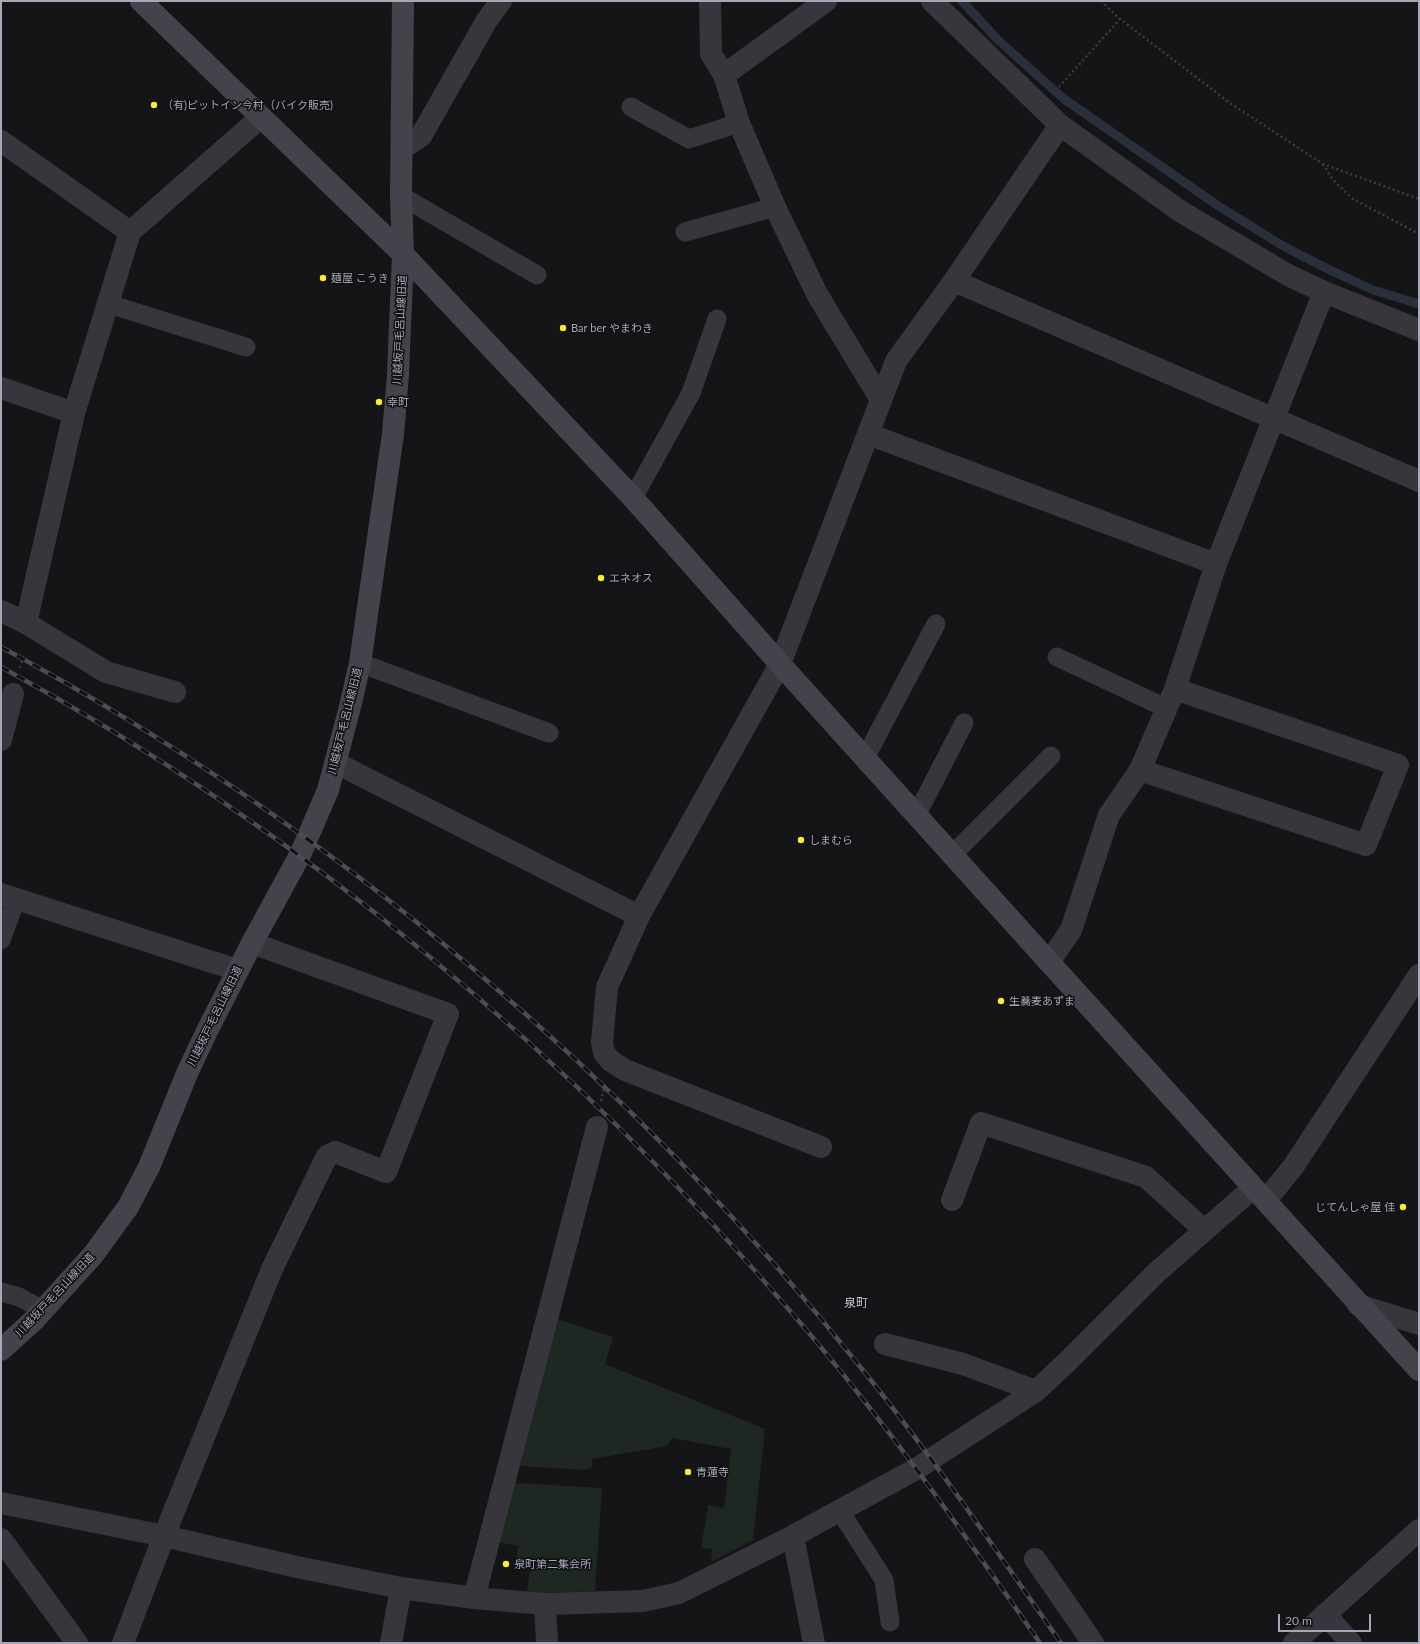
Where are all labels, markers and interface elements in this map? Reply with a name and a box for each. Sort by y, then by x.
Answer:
place label: （有)ピットイン今村（バイク販売) [162,98,333,112]
marker: （有)ピットイン今村（バイク販売) [149,100,159,110]
place label: 麺屋 こうき [331,271,389,285]
marker: 麺屋 こうき [318,273,328,283]
street label: 川越坂戸毛呂山線旧道 [391,275,409,385]
place label: Bar ber やまわき [571,321,653,335]
marker: Bar ber やまわき [558,323,568,333]
place label: 幸町 [387,395,409,409]
marker: 幸町 [374,397,384,407]
place label: エネオス [609,571,653,585]
marker: エネオス [596,573,606,583]
street label: 川越坂戸毛呂山線旧道 [325,666,365,776]
place label: しまむら [809,833,853,847]
marker: しまむら [796,835,806,845]
street label: 川越坂戸毛呂山線旧道 [185,964,245,1068]
place label: 生蕎麦あずま [1009,994,1075,1008]
marker: 生蕎麦あずま [996,996,1006,1006]
place label: じてんしゃ屋 佳 [1315,1200,1395,1214]
marker: じてんしゃ屋 佳 [1398,1202,1408,1212]
street label: 川越坂戸毛呂山線旧道 [13,1250,97,1340]
district label: 泉町 [844,1296,868,1310]
place label: 青蓮寺 [696,1465,729,1479]
marker: 青蓮寺 [683,1467,693,1477]
place label: 泉町第二集会所 [514,1557,591,1571]
marker: 泉町第二集会所 [501,1559,511,1569]
scale bar [1280,1606,1373,1632]
text: 20 m [1285,1613,1312,1628]

